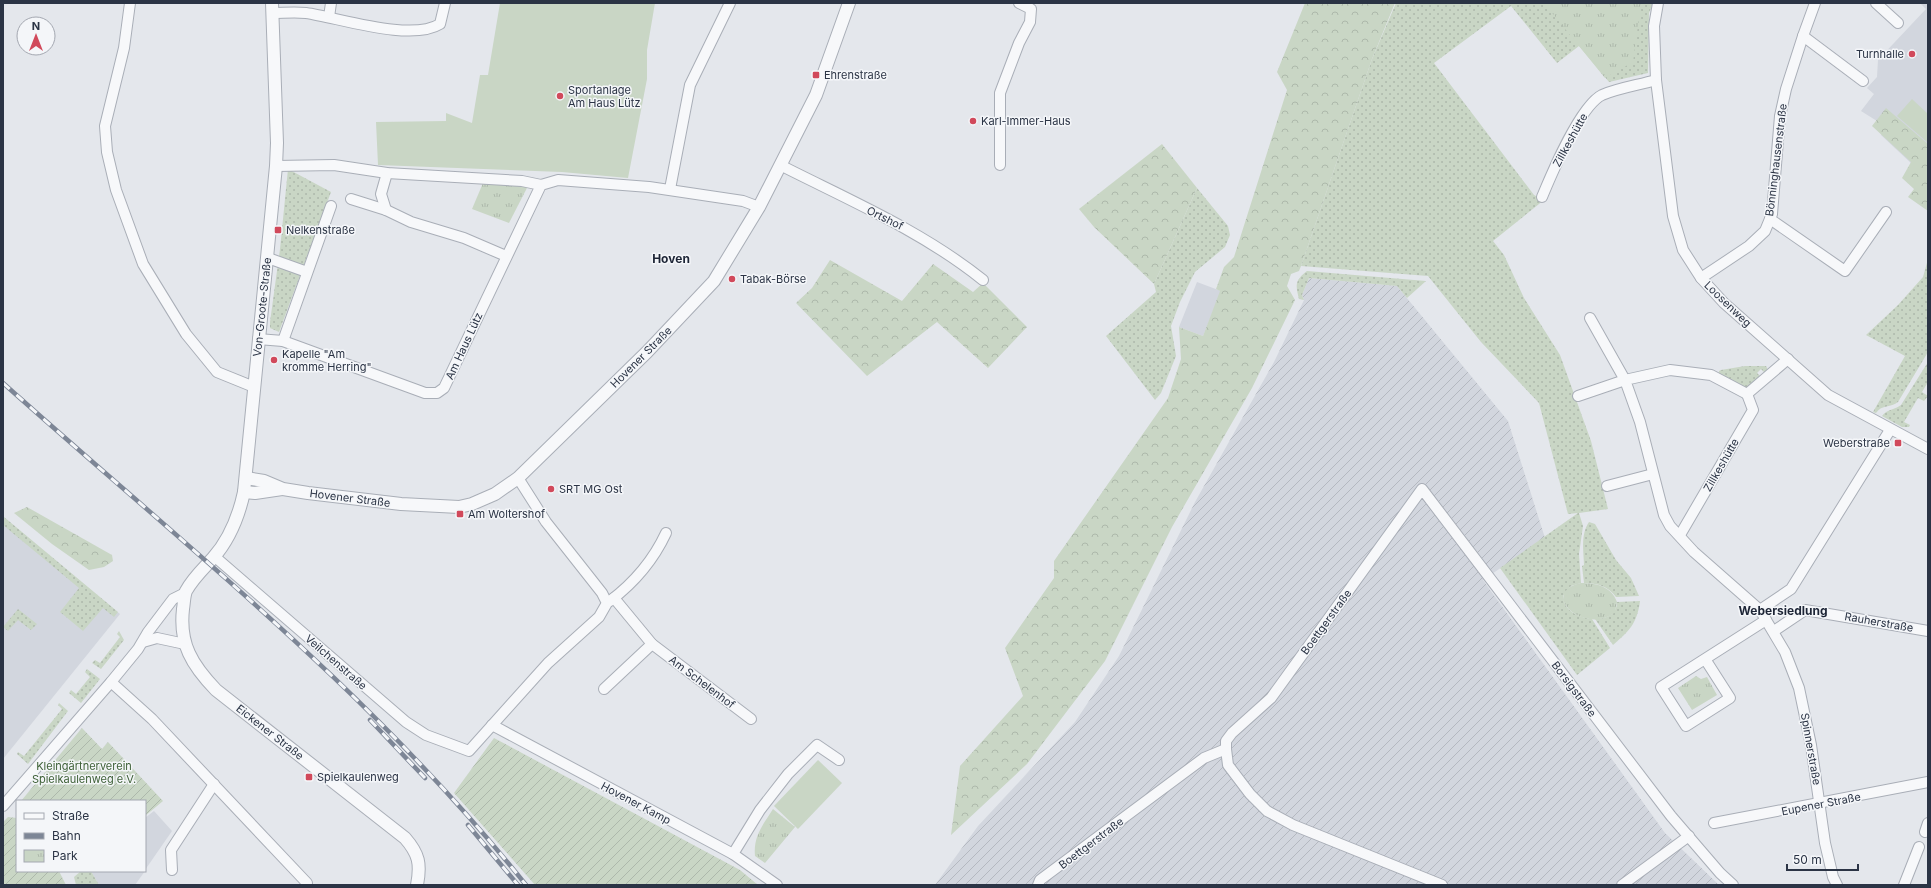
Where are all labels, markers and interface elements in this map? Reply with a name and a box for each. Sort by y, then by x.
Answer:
north arrow [16,16,56,56]
text: N [32,19,40,33]
place label: Turnhalle [1856,47,1904,61]
marker: Turnhalle [1907,49,1917,59]
place label: Ehrenstraße [824,68,887,82]
marker: Ehrenstraße [811,70,821,80]
place label: Sportanlage Am Haus Lütz [568,83,640,110]
marker: Sportanlage Am Haus Lütz [555,91,565,101]
street label: Bönninghausenstraße [1762,103,1790,217]
street label: Zillkeshütte [1550,111,1590,169]
place label: Karl-Immer-Haus [981,114,1071,128]
marker: Karl-Immer-Haus [968,116,978,126]
street label: Ortshof [864,203,906,233]
place label: Nelkenstraße [286,223,355,237]
marker: Nelkenstraße [273,225,283,235]
district label: Hoven [652,251,690,266]
street label: Von-Groote-Straße [250,257,274,357]
place label: Tabak-Börse [740,272,806,286]
marker: Tabak-Börse [727,274,737,284]
street label: Loosenweg [1702,278,1754,330]
street label: Am Haus Lütz [442,310,486,382]
street label: Hovener Straße [607,323,675,391]
place label: Kapelle "Am kromme Herring" [282,347,372,374]
marker: Kapelle "Am kromme Herring" [269,355,279,365]
street label: Zillkeshütte [1700,436,1742,494]
place label: Weberstraße [1823,436,1890,450]
marker: Weberstraße [1893,438,1903,448]
place label: SRT MG Ost [559,482,623,496]
marker: SRT MG Ost [546,484,556,494]
street label: Hovener Straße [309,486,391,510]
place label: Am Woltershof [468,507,545,521]
marker: Am Woltershof [455,509,465,519]
street label: Boettgerstraße [1298,587,1354,657]
district label: Webersiedlung [1738,603,1828,618]
street label: Rauherstraße [1843,609,1915,635]
street label: Veilchenstraße [302,631,370,693]
street label: Am Schelenhof [666,653,738,711]
street label: Borsigstraße [1549,658,1599,720]
street label: Eickener Straße [233,701,307,763]
street label: Spinnerstraße [1798,712,1824,786]
park label: Kleingärtnerverein Spielkaulenweg e.V. [32,759,136,786]
place label: Spielkaulenweg [317,770,399,784]
marker: Spielkaulenweg [304,772,314,782]
street label: Hovener Kamp [599,779,674,827]
street label: Eupener Straße [1780,789,1862,819]
legend [16,800,146,872]
text: Straße [52,808,89,823]
street label: Boettgerstraße [1056,814,1126,872]
text: Bahn [52,828,81,843]
scale bar [1787,846,1858,872]
text: Park [52,848,78,863]
text: 50 m [1793,852,1822,867]

